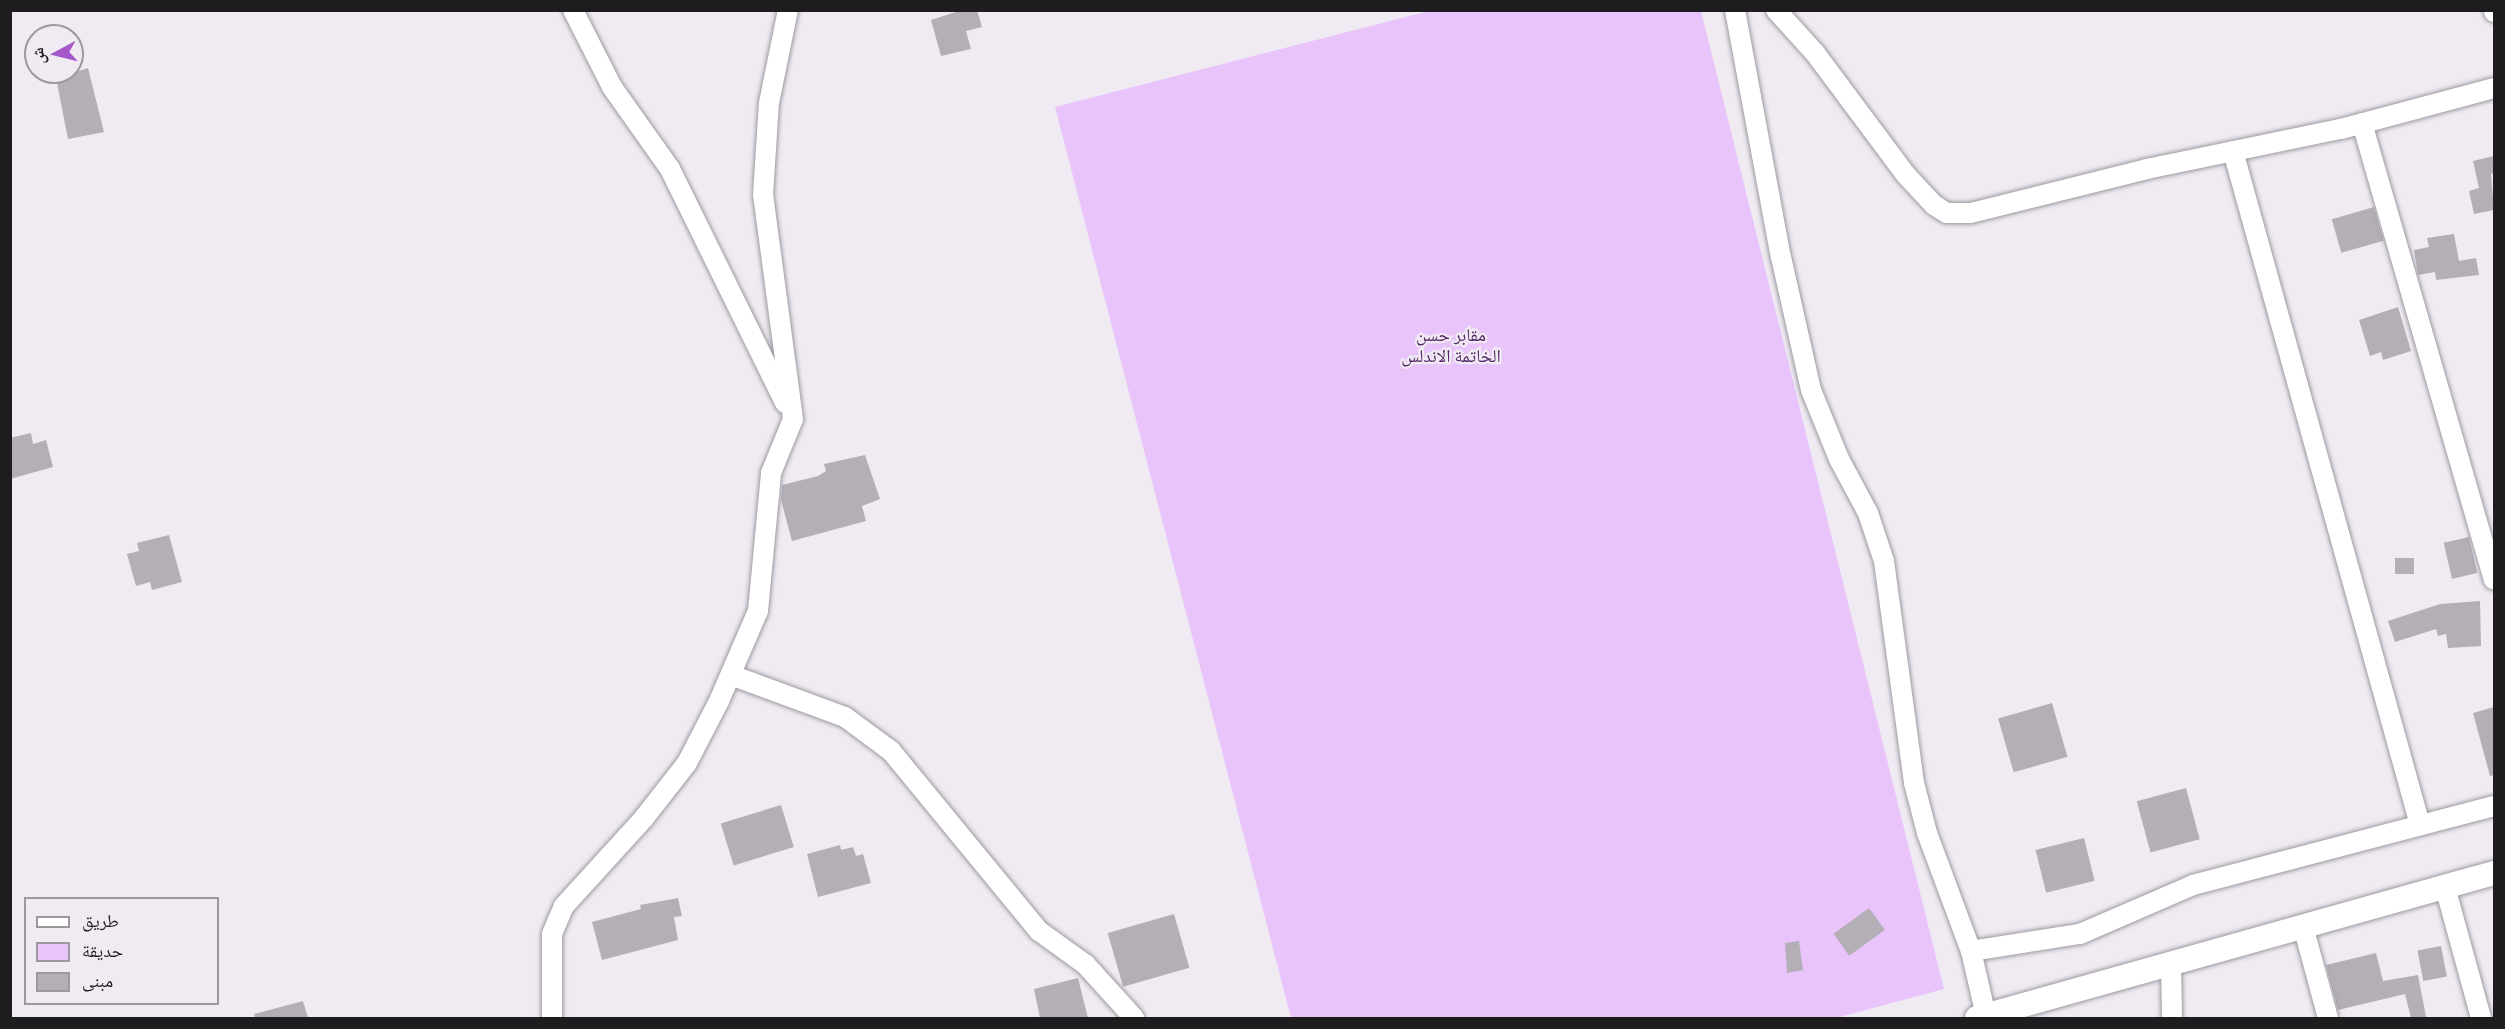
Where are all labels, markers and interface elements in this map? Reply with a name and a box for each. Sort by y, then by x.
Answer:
north arrow [24,24,84,84]
text: ش [25,46,51,66]
park label: مقابر حسن الخاتمة الاندلس [1401,325,1501,368]
legend [24,897,219,1005]
text: طريق [82,907,119,934]
text: حديقة [82,937,123,964]
text: مبنى [82,967,113,994]

